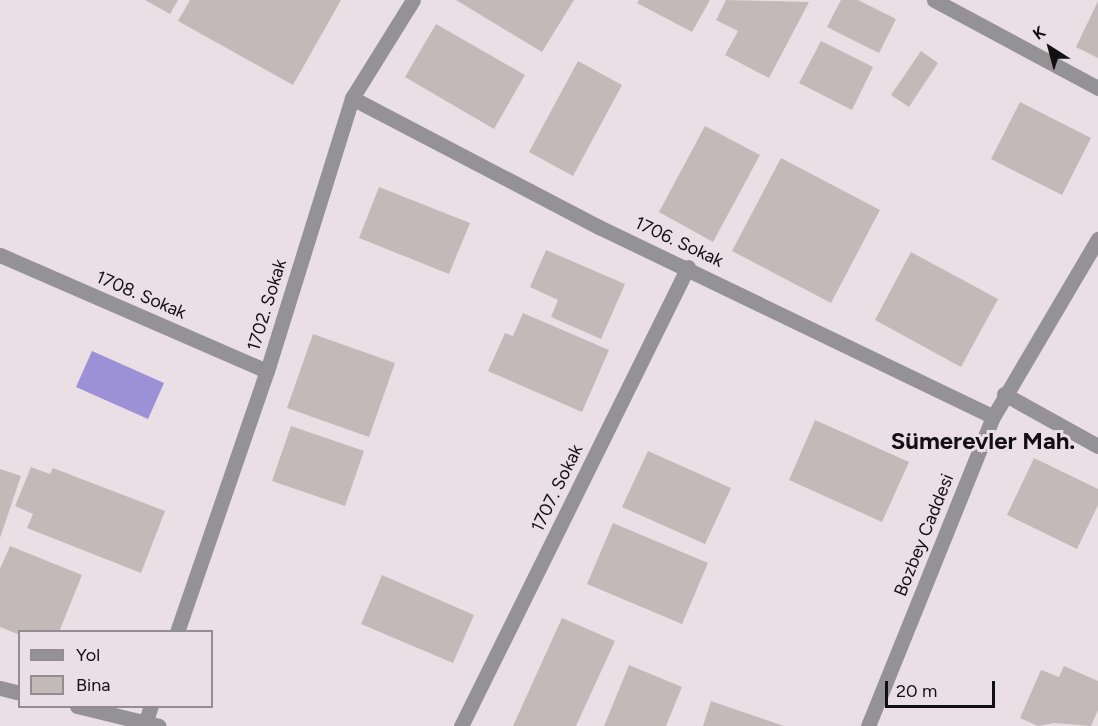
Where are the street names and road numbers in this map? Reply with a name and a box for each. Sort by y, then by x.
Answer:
street label: 1706. Sokak [631,212,727,272]
street label: 1702. Sokak [243,257,291,353]
street label: 1708. Sokak [93,266,189,324]
street label: 1707. Sokak [527,441,587,535]
street label: Bozbey Caddesi [890,471,958,599]

